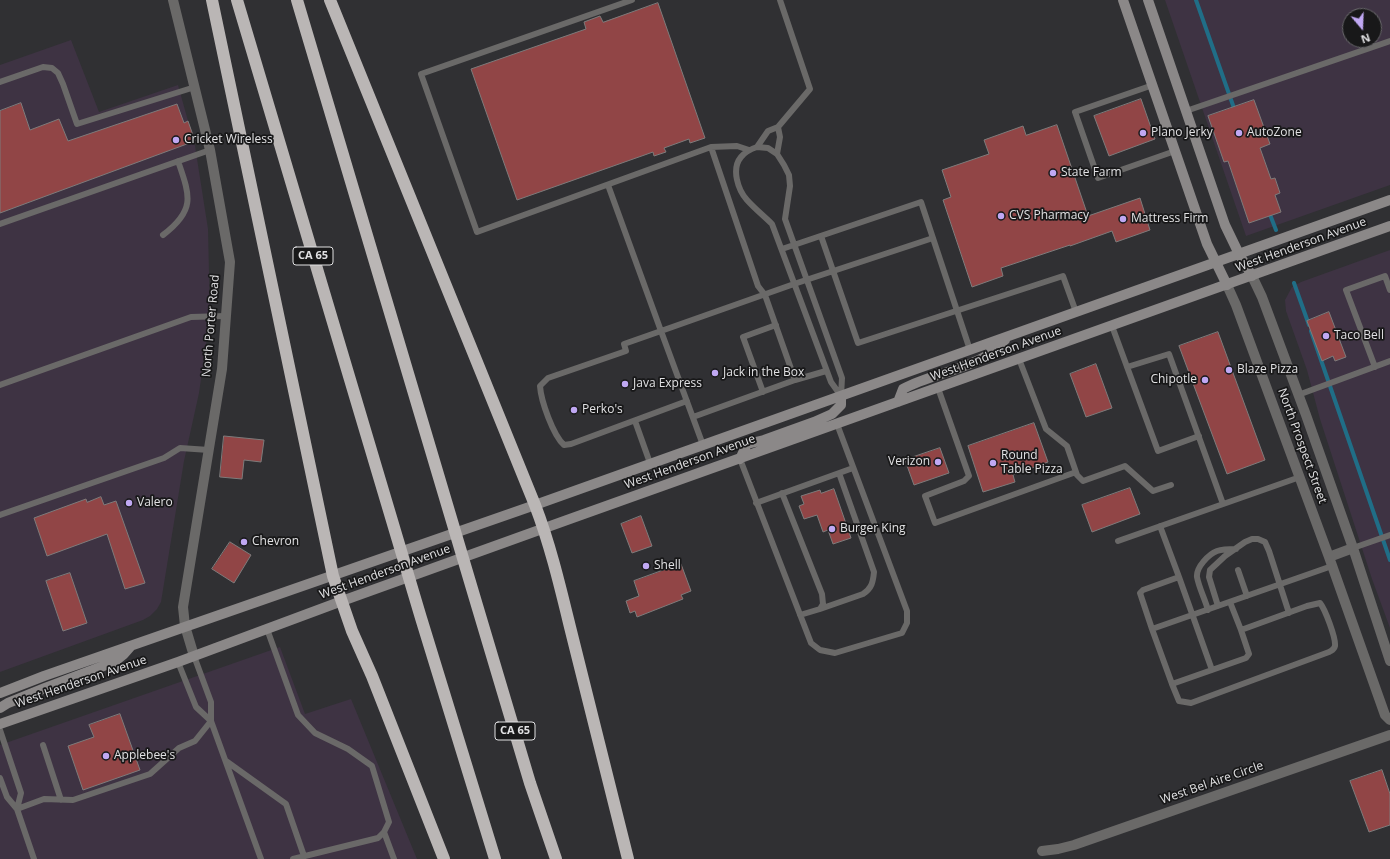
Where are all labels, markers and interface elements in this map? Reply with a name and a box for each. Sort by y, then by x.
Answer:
north arrow [1342,8,1382,48]
text: N [1359,30,1372,47]
place label: Plano Jerky [1151,126,1213,140]
place label: AutoZone [1247,126,1302,140]
marker: Plano Jerky [1138,128,1148,138]
marker: AutoZone [1234,128,1244,138]
place label: Cricket Wireless [184,133,273,147]
marker: Cricket Wireless [171,135,181,145]
place label: State Farm [1061,166,1122,180]
marker: State Farm [1048,168,1058,178]
place label: CVS Pharmacy [1009,209,1089,223]
marker: CVS Pharmacy [996,211,1006,221]
place label: Mattress Firm [1131,212,1208,226]
marker: Mattress Firm [1118,214,1128,224]
street label: West Henderson Avenue [1234,215,1368,275]
road number: CA 65 [293,247,333,265]
street label: North Porter Road [199,274,223,378]
street label: West Henderson Avenue [929,324,1063,384]
place label: Taco Bell [1334,329,1384,343]
marker: Taco Bell [1321,331,1331,341]
place label: Blaze Pizza [1237,363,1298,377]
marker: Blaze Pizza [1224,365,1234,375]
place label: Jack in the Box [723,366,804,380]
marker: Jack in the Box [710,368,720,378]
place label: Chipotle [1150,373,1197,387]
marker: Chipotle [1200,375,1210,385]
place label: Java Express [633,377,702,391]
marker: Java Express [620,379,630,389]
street label: North Prospect Street [1274,386,1330,506]
place label: Perko's [582,403,623,417]
marker: Perko's [569,405,579,415]
street label: West Henderson Avenue [623,432,757,492]
place label: Round Table Pizza [1001,449,1063,477]
place label: Verizon [888,455,930,469]
marker: Verizon [933,457,943,467]
marker: Round Table Pizza [988,458,998,468]
place label: Valero [137,496,173,510]
marker: Valero [124,498,134,508]
place label: Burger King [840,522,906,536]
marker: Burger King [827,524,837,534]
place label: Chevron [252,535,299,549]
marker: Chevron [239,537,249,547]
street label: West Henderson Avenue [318,542,452,602]
place label: Shell [654,559,681,573]
marker: Shell [641,561,651,571]
street label: West Henderson Avenue [13,653,149,711]
road number: CA 65 [495,722,535,740]
place label: Applebee's [114,749,175,763]
marker: Applebee's [101,751,111,761]
street label: West Bel Aire Circle [1159,759,1265,807]

